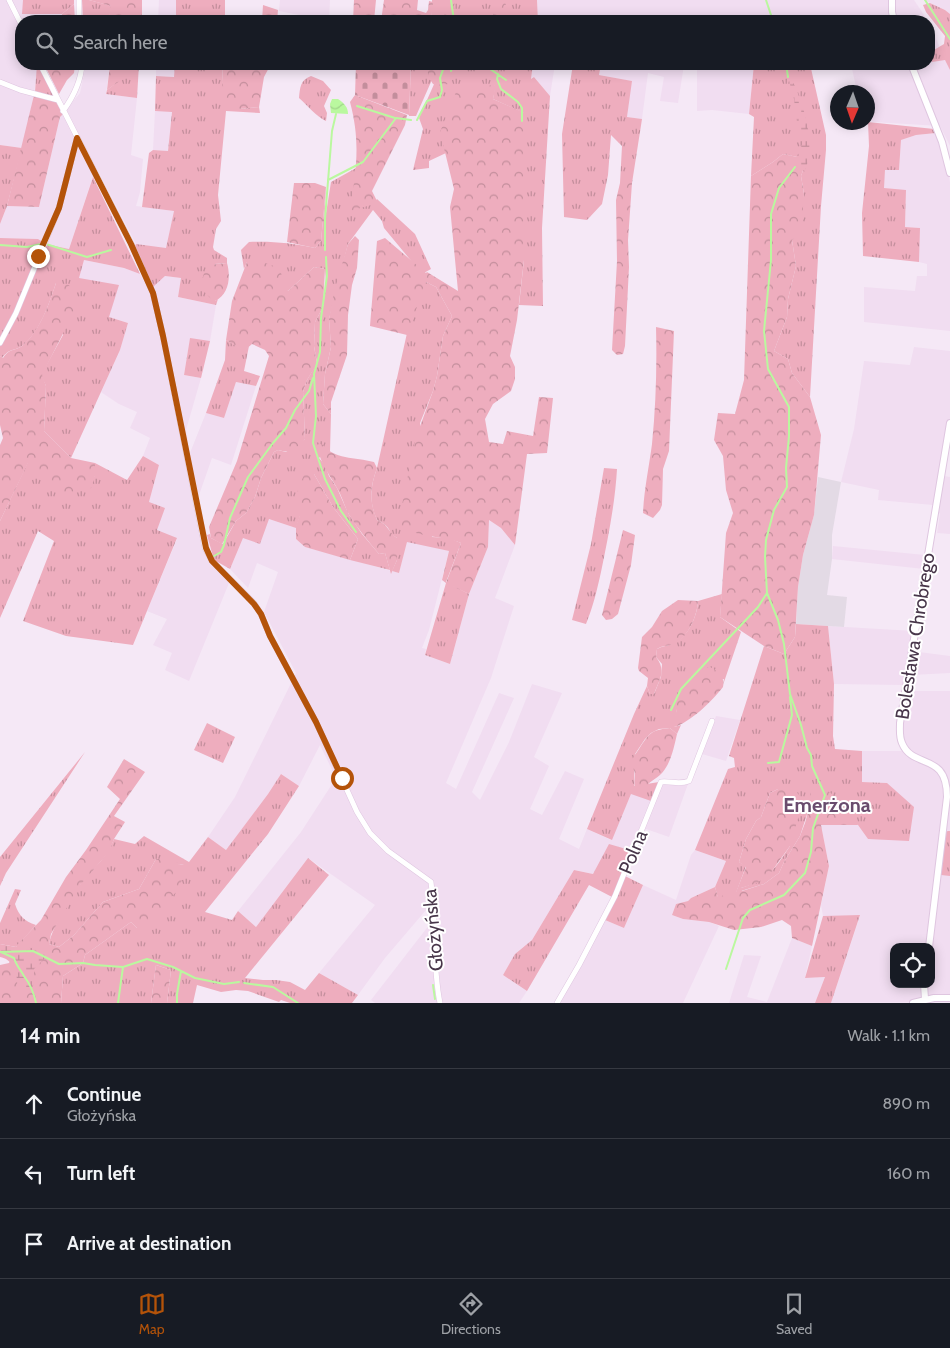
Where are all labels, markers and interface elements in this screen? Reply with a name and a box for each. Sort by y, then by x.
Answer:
search box [15,15,935,70]
icon: search [33,29,61,57]
text: Search here [73,31,167,54]
north arrow [830,85,875,130]
route end [27,245,50,268]
street label: Bolesława Chrobrego [890,551,940,721]
route start [331,767,354,790]
district label: Emerżona [783,793,871,817]
street label: Polna [614,827,652,877]
street label: Głożyńska [418,888,448,972]
map controls [890,943,935,988]
button: locate [890,943,935,988]
text: 14 min [20,1023,80,1048]
text: Walk · 1.1 km [848,1026,930,1045]
text: Continue [67,1083,141,1106]
icon: ahead [20,1090,48,1118]
text: 890 m [882,1094,930,1113]
text: Głożyńska [67,1106,136,1125]
icon: left [20,1160,48,1188]
text: Turn left [67,1162,135,1185]
text: 160 m [887,1164,930,1183]
icon: arrive [20,1230,48,1258]
text: Arrive at destination [67,1232,231,1255]
tab: Map [138,1290,166,1338]
tab: Directions [441,1290,501,1338]
tab: Saved [776,1290,812,1338]

